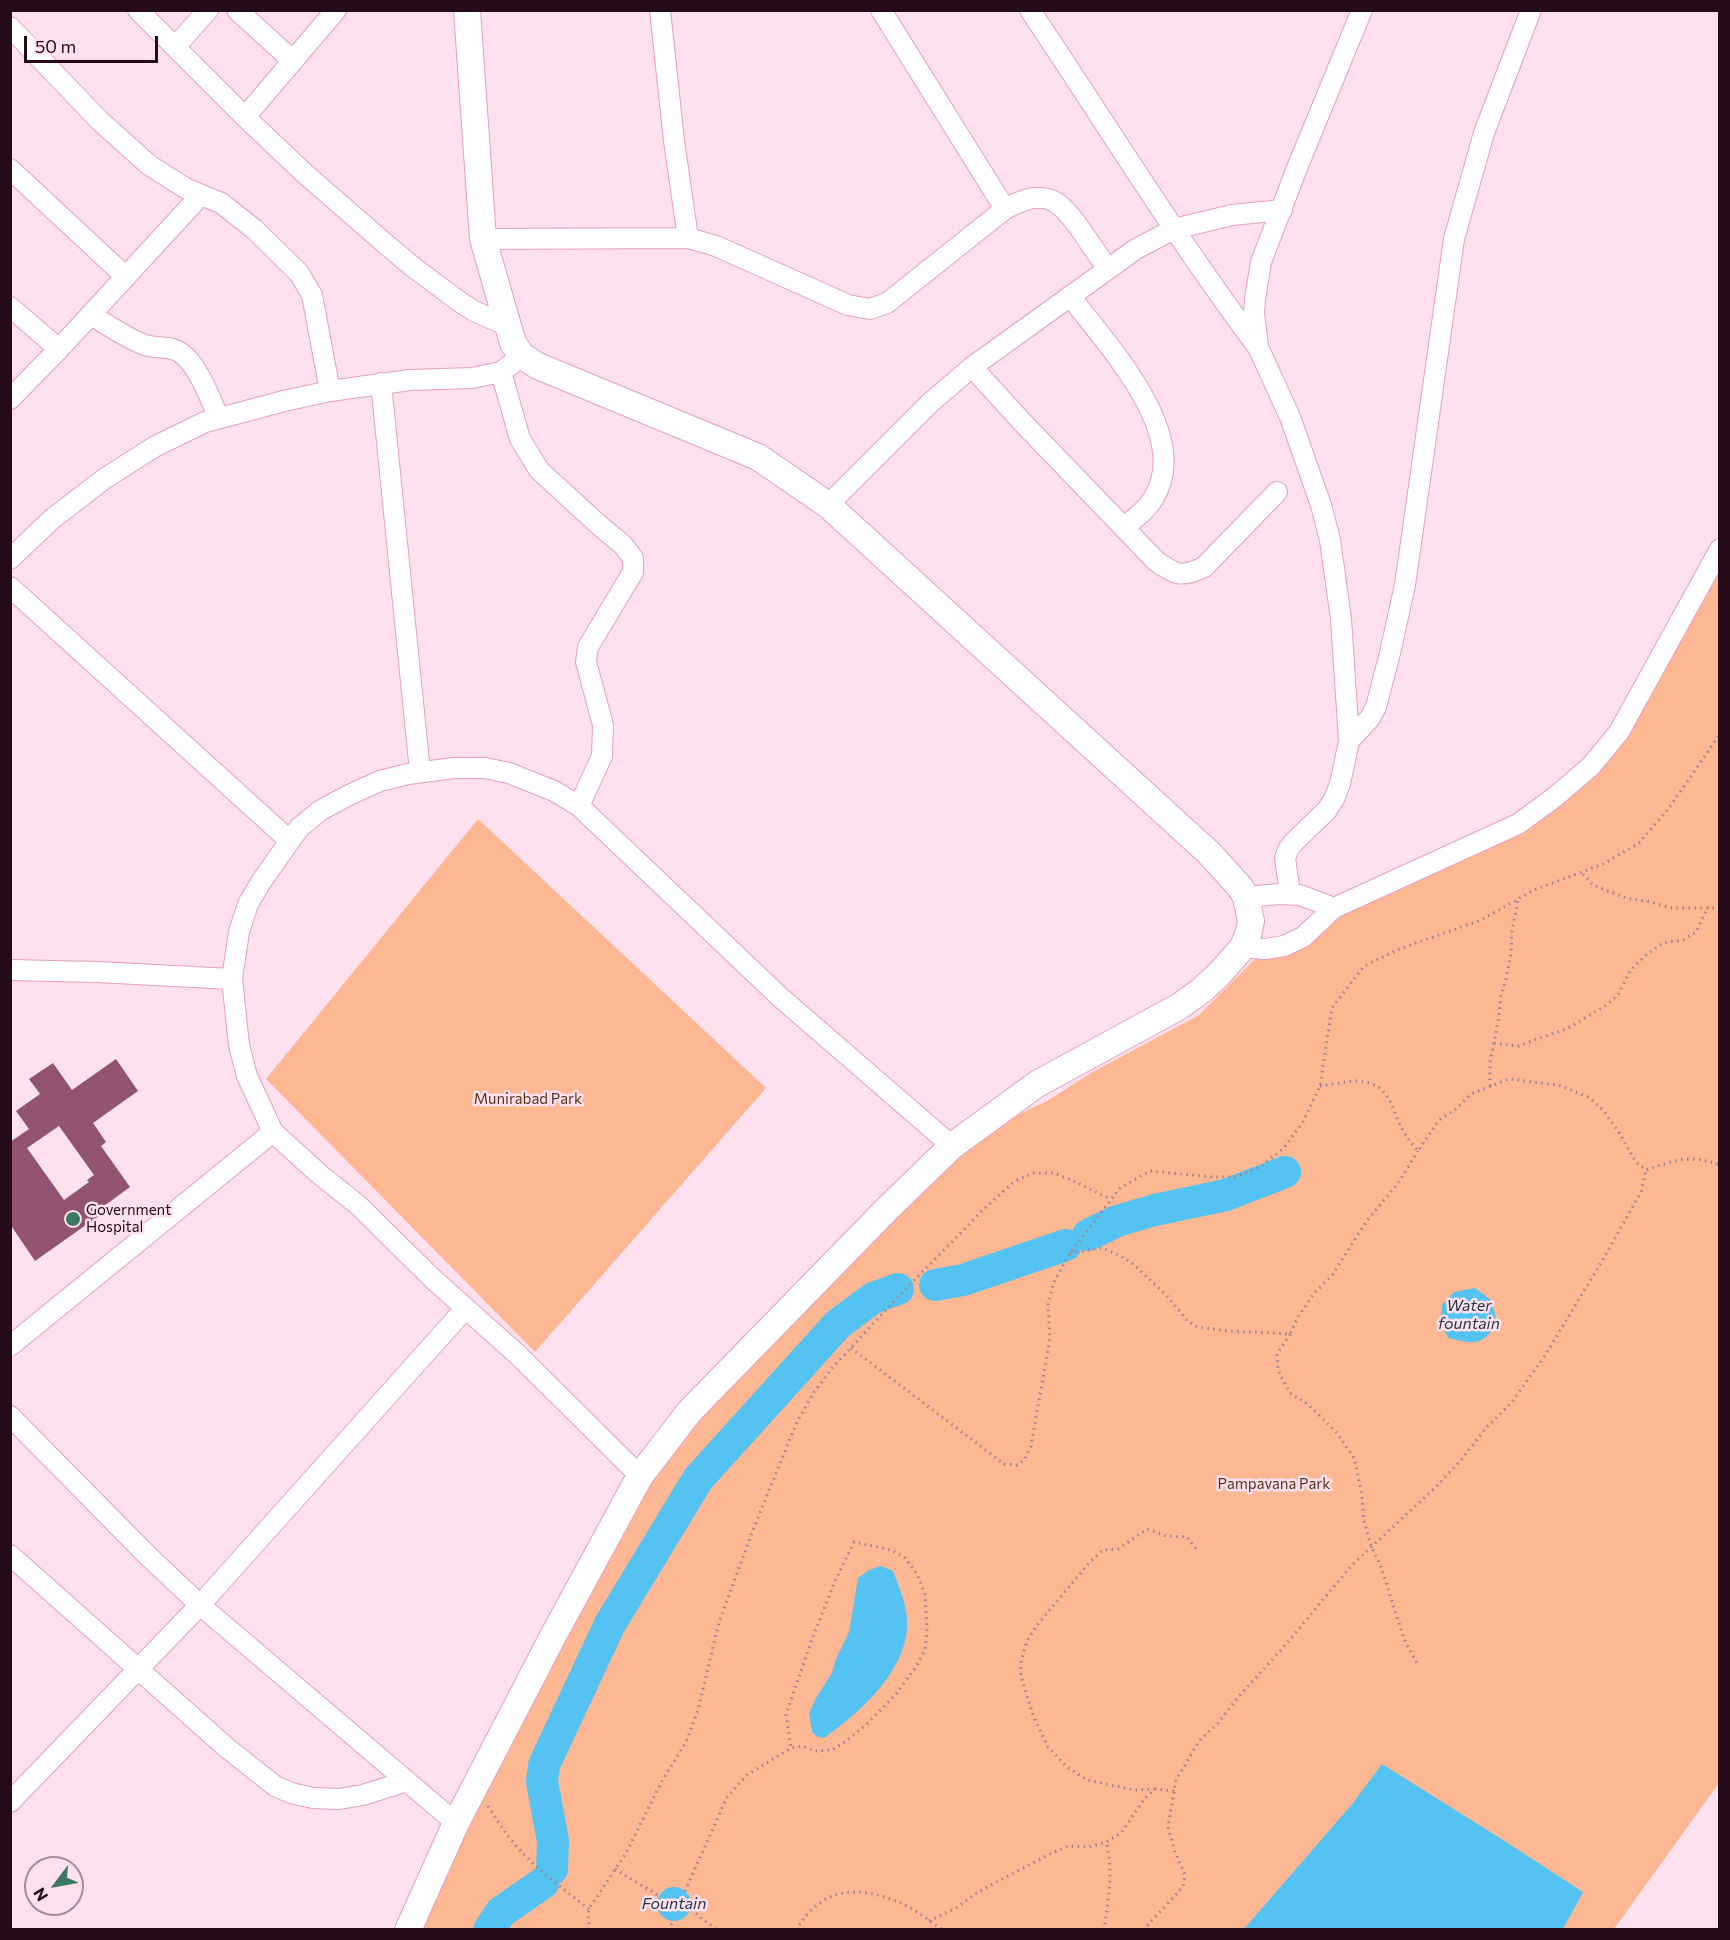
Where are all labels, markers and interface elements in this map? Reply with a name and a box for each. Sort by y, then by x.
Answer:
scale bar [27,24,160,62]
text: 50 m [35,35,76,57]
park label: Munirabad Park [474,1090,582,1108]
place label: Government Hospital [86,1201,171,1236]
marker: Government Hospital [64,1210,82,1228]
water label: Water fountain [1438,1296,1500,1334]
park label: Pampavana Park [1218,1475,1330,1493]
north arrow [24,1856,84,1916]
text: N [29,1885,51,1905]
water label: Fountain [642,1894,706,1914]

